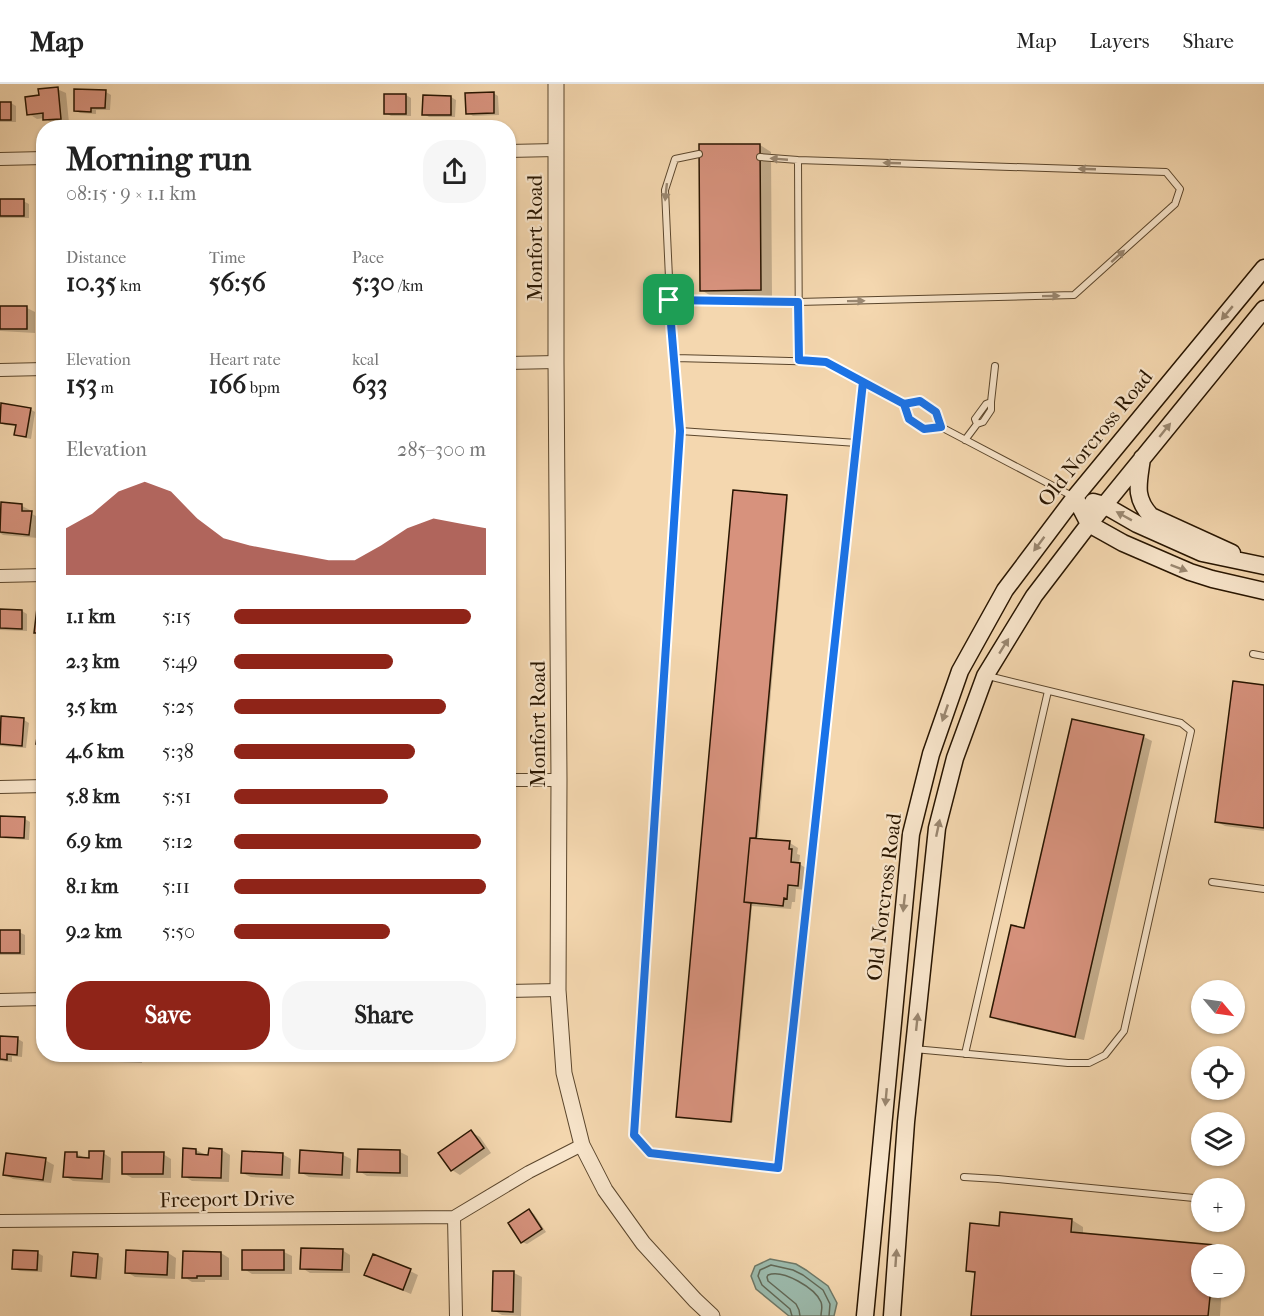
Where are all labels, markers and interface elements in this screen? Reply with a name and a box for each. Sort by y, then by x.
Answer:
text: Map [30,25,84,58]
text: Map [1016,29,1057,53]
text: Layers [1090,29,1149,53]
text: Share [1182,29,1234,53]
text: Morning run [66,140,251,179]
button: share [423,140,486,203]
one-way arrow [769,154,788,164]
one-way arrow [883,158,902,168]
one-way arrow [1078,164,1097,174]
street label: Monfort Road [523,174,547,301]
text: 08:15 · 9 × 1.1 km [66,182,196,205]
one-way arrow [661,182,671,201]
text: Distance [66,248,126,267]
text: Time [209,248,245,267]
text: Pace [352,248,384,267]
one-way arrow [1110,249,1125,263]
text: 10.35 [66,267,116,298]
text: 56:56 [209,267,266,298]
text: 5:30 [352,267,395,298]
pin [643,274,694,325]
text: km [116,276,141,295]
text: /km [395,276,423,295]
icon: arrive [652,283,685,316]
one-way arrow [1042,291,1061,301]
one-way arrow [847,296,866,305]
one-way arrow [1220,305,1233,321]
text: Elevation [66,350,131,369]
text: Heart rate [209,350,281,369]
text: kcal [352,350,379,369]
street label: Old Norcross Road [1033,364,1158,511]
text: 153 [66,369,97,400]
text: 166 [209,369,246,400]
text: 633 [352,369,387,400]
text: m [97,378,114,397]
text: bpm [246,378,280,397]
one-way arrow [1159,422,1172,438]
text: Elevation [66,438,147,461]
text: 285–300 m [397,438,486,461]
one-way arrow [1116,512,1133,522]
one-way arrow [1033,536,1046,552]
one-way arrow [1170,564,1188,573]
text: 1.1 km [66,605,115,628]
text: 5:15 [162,605,191,628]
one-way arrow [998,637,1009,654]
text: 2.3 km [66,650,120,673]
text: 5:49 [162,650,198,673]
street label: Monfort Road [526,660,550,787]
text: 3.5 km [66,695,117,718]
text: 5:25 [162,695,194,718]
one-way arrow [940,704,950,722]
text: 4.6 km [66,740,124,763]
text: 5:38 [162,740,194,763]
text: 5.8 km [66,785,120,808]
text: 5:51 [162,785,191,808]
street label: Old Norcross Road [862,811,906,982]
one-way arrow [934,818,943,837]
text: 6.9 km [66,830,122,853]
text: 5:12 [162,830,193,853]
text: 8.1 km [66,875,118,898]
text: 5:11 [162,875,190,898]
one-way arrow [899,894,909,913]
text: 9.2 km [66,920,122,943]
text: 5:50 [162,920,195,943]
north arrow [1191,980,1245,1034]
map controls [1191,980,1245,1298]
button: Save [66,981,270,1050]
button: Share [282,981,486,1050]
one-way arrow [912,1012,922,1031]
button: locate [1191,1046,1245,1100]
one-way arrow [881,1088,890,1107]
button: layers [1191,1112,1245,1166]
button: + [1191,1178,1245,1232]
street label: Freeport Drive [159,1186,295,1212]
button: − [1191,1244,1245,1298]
one-way arrow [891,1248,901,1267]

